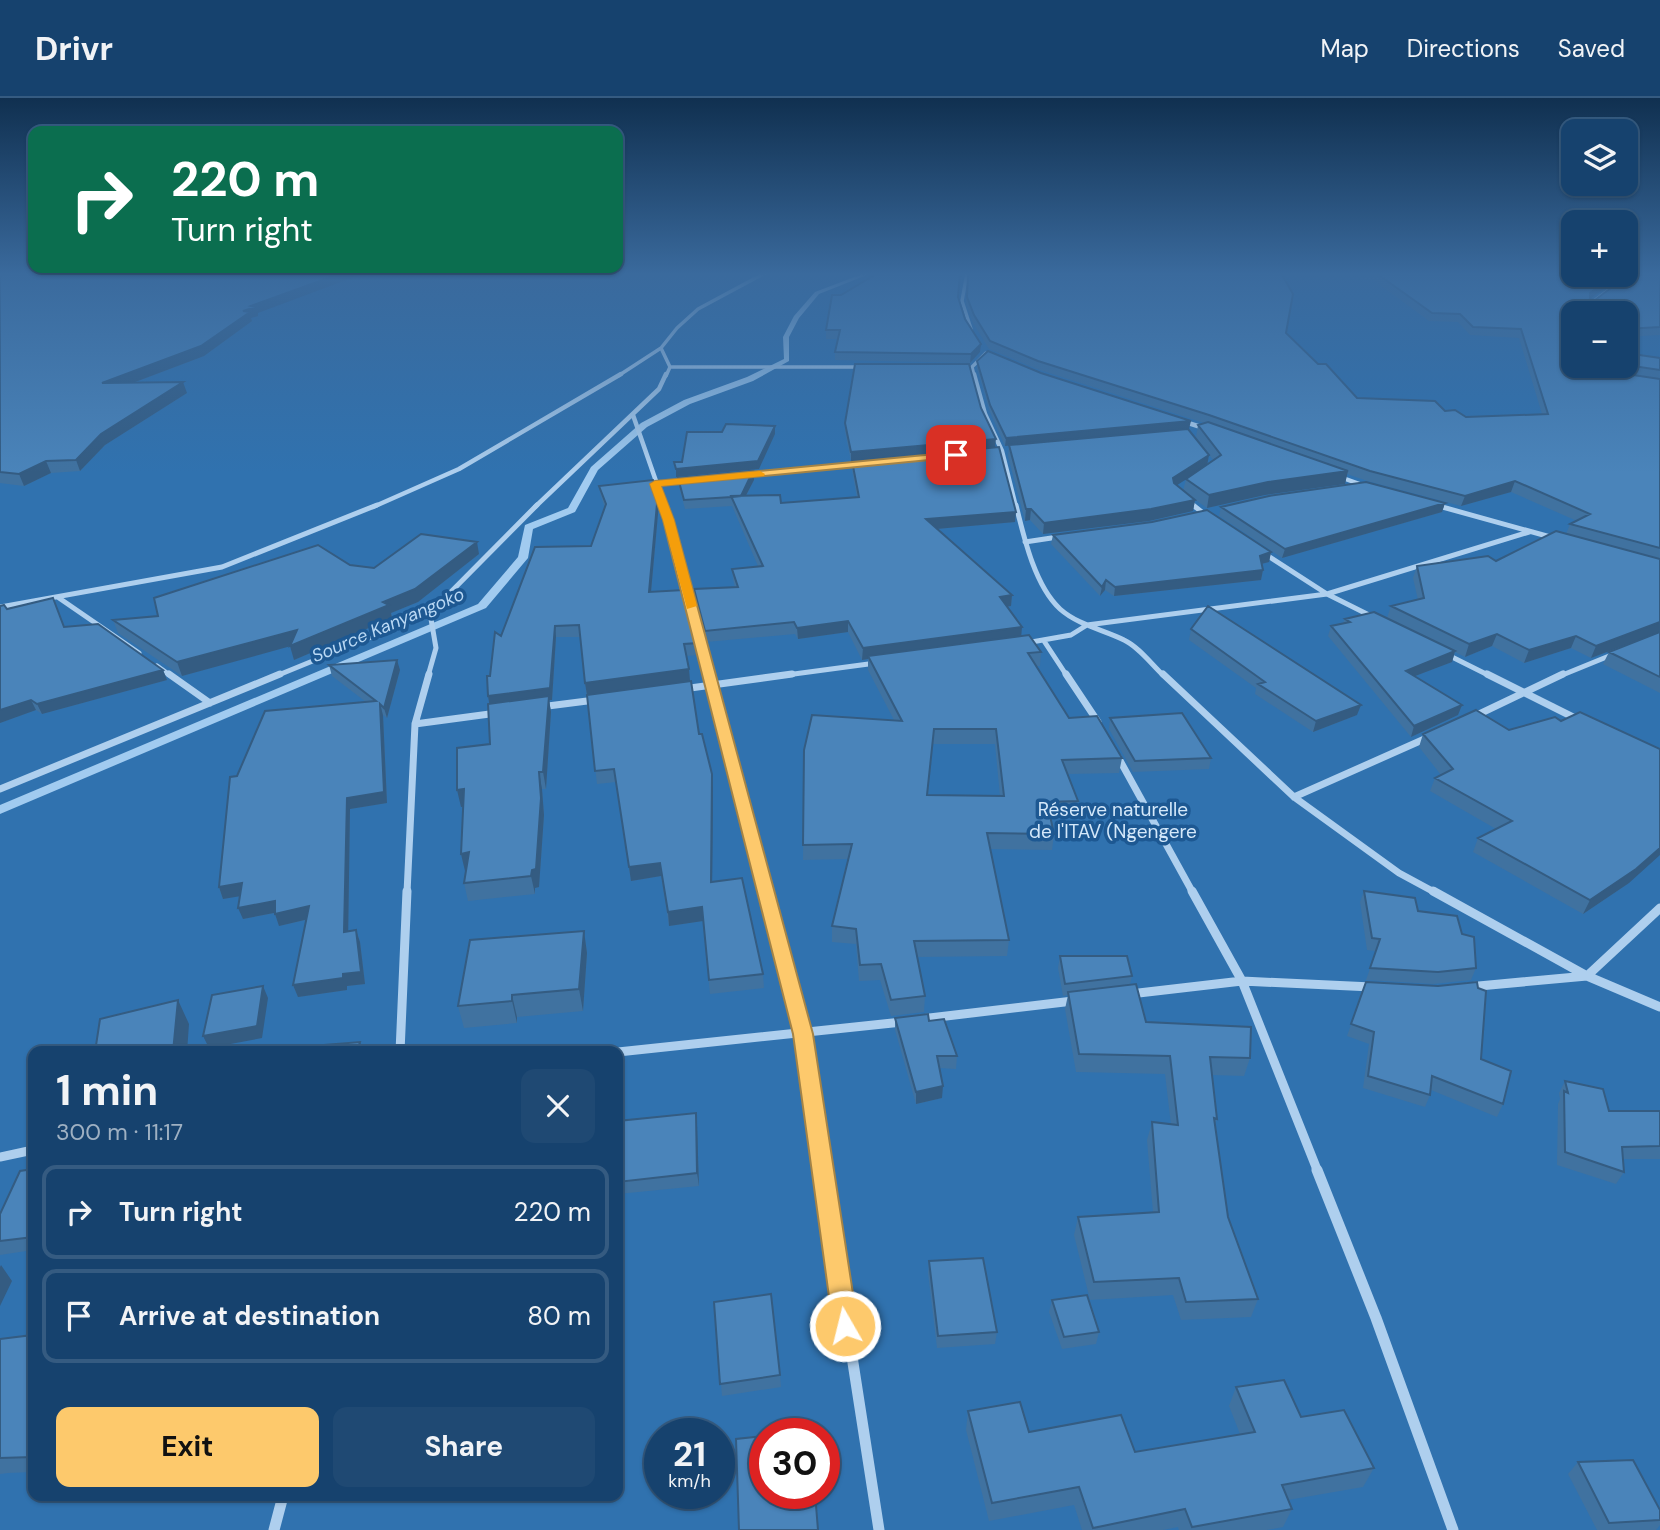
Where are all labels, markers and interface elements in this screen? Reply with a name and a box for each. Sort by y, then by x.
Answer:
text: Drivr [35,27,113,70]
text: Map [1321,33,1369,64]
text: Directions [1407,33,1520,64]
text: Saved [1558,33,1625,64]
map controls [1561,119,1638,378]
button: layers [1561,119,1638,196]
text: 220 m [171,147,319,211]
icon: right [56,154,147,245]
text: Turn right [171,209,313,251]
button: + [1561,210,1638,287]
button: − [1561,301,1638,378]
pin [926,425,986,485]
icon: arrive [937,436,975,474]
water label: Source Kanyangoko [308,582,468,668]
park label: Réserve naturelle de l'ITAV (Ngengere [1029,797,1197,844]
text: 1 min [56,1063,158,1118]
button: close [521,1069,595,1143]
text: 300 m · 11:17 [56,1117,183,1147]
icon: right [60,1193,98,1231]
text: Turn right [119,1195,243,1229]
text: 220 m [513,1195,591,1229]
position arrow [808,1289,882,1363]
icon: arrive [60,1297,98,1335]
text: Arrive at destination [119,1299,380,1333]
text: 80 m [527,1299,591,1333]
button: Exit [56,1407,319,1487]
button: Share [333,1407,595,1487]
speed limit sign: 30 [749,1418,840,1509]
text: 21 [673,1431,706,1477]
text: km/h [668,1469,711,1493]

